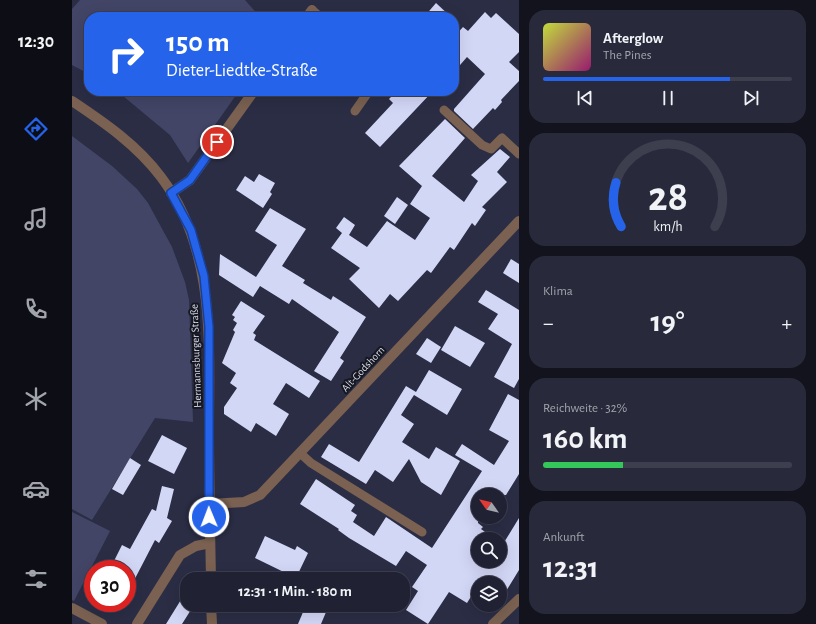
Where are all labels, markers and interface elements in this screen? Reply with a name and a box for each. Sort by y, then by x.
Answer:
icon: right [100,28,152,80]
text: 150 m [166,29,230,57]
text: Afterglow [603,31,663,46]
text: 12:30 [18,33,54,51]
text: The Pines [603,49,652,62]
text: Dieter-Liedtke-Straße [166,62,318,80]
icon: previous [574,87,596,109]
icon: pause [657,87,679,109]
icon: next [740,87,762,109]
icon: directions [22,115,50,143]
pin [200,125,234,159]
icon: arrive [206,131,228,153]
text: 28 [647,177,688,218]
icon: music [22,205,50,233]
text: km/h [653,220,682,234]
text: Klima [543,285,573,298]
icon: phone [22,295,50,323]
street label: Hermannsburger Straße [189,304,203,408]
text: 19° [650,307,685,337]
text: − [543,312,554,334]
text: + [781,312,792,334]
street label: Alt-Godshorn [339,344,387,394]
icon: climate [22,385,50,413]
text: Reichweite · 32% [543,402,627,415]
text: 160 km [543,424,628,454]
icon: car [22,475,50,503]
north arrow [471,488,507,524]
map controls [471,488,507,612]
position arrow [188,496,230,538]
text: Ankunft [543,531,584,544]
button: search [471,532,507,568]
text: 12:31 [543,553,599,583]
speed limit sign: 30 [84,560,136,612]
icon: filters [22,565,50,593]
button: layers [471,576,507,612]
text: 12:31 · 1 Min. · 180 m [238,584,352,599]

